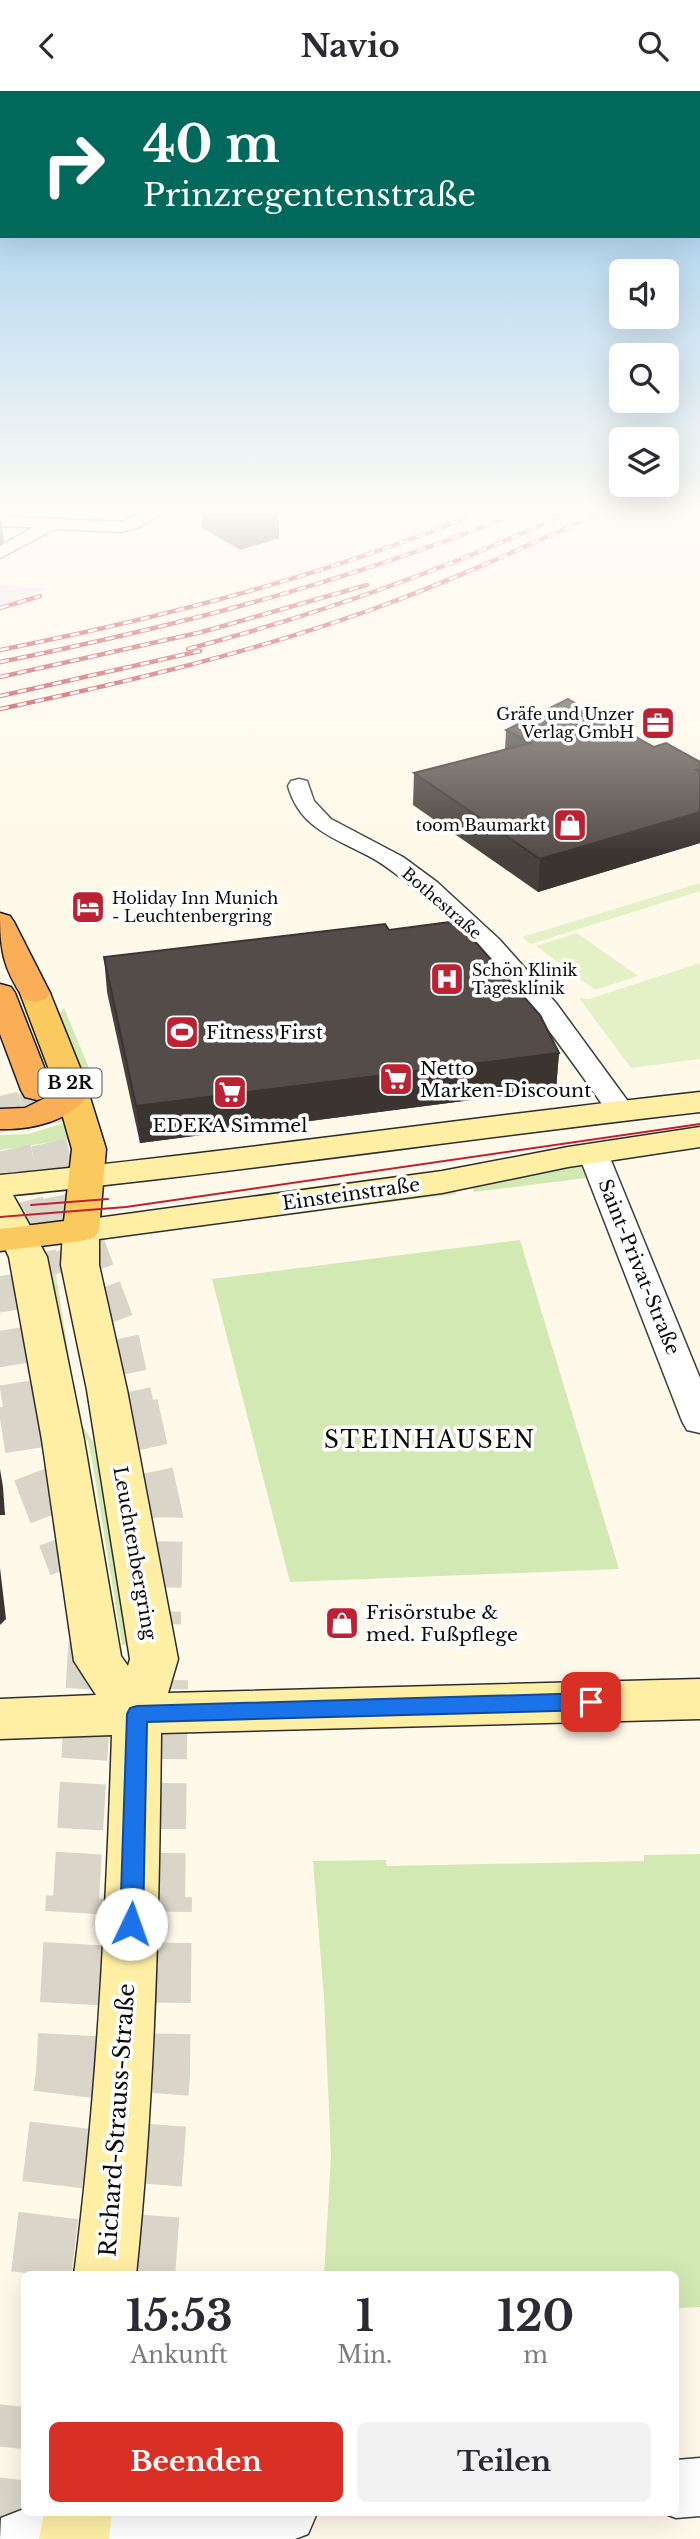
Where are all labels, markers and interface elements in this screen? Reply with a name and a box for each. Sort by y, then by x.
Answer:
text: Navio [300,26,400,66]
icon: back [28,27,66,65]
icon: search [634,27,672,65]
text: 40 m [143,114,280,175]
icon: right [28,119,119,210]
text: Prinzregentenstraße [143,175,476,215]
map controls [609,259,679,497]
button: sound [609,259,679,329]
button: search [609,343,679,413]
button: layers [609,427,679,497]
place label: Gräfe und Unzer Verlag GmbH [496,704,634,742]
office icon: Gräfe und Unzer Verlag GmbH [639,704,677,742]
shop icon: toom Baumarkt [551,806,589,844]
place label: toom Baumarkt [416,815,546,835]
street label: Bothestraße [398,863,486,943]
hotel icon: Holiday Inn Munich - Leuchtenbergring [69,888,107,926]
place label: Holiday Inn Munich - Leuchtenbergring [112,888,278,926]
hospital icon: Schön Klinik Tagesklinik [428,960,466,998]
place label: Schön Klinik Tagesklinik [472,960,578,998]
sports icon: Fitness First [163,1013,201,1051]
place label: Fitness First [206,1021,324,1044]
place label: Netto Marken-Discount [420,1057,592,1102]
supermarket icon: Netto Marken-Discount [377,1060,415,1098]
road number: B 2R [38,1069,102,1098]
supermarket icon: EDEKA Simmel [211,1073,249,1111]
place label: EDEKA Simmel [153,1114,307,1137]
street label: Einsteinstraße [281,1173,421,1215]
street label: Saint-Privat-Straße [593,1176,685,1358]
district label: STEINHAUSEN [324,1426,536,1454]
street label: Leuchtenbergring [108,1465,162,1642]
place label: Frisörstube & med. Fußpflege [366,1601,518,1646]
shop icon: Frisörstube & med. Fußpflege [323,1604,361,1642]
pin [561,1672,621,1732]
icon: arrive [572,1683,610,1721]
position arrow [94,1887,168,1961]
street label: Richard-Strauss-Straße [93,1982,141,2258]
text: 15:53 [126,2290,233,2342]
text: 1 [356,2290,374,2342]
text: 120 [497,2290,574,2342]
text: Ankunft [131,2341,228,2369]
text: Min. [337,2341,392,2369]
text: m [523,2341,548,2369]
button: Beenden [49,2422,343,2502]
button: Teilen [357,2422,651,2502]

